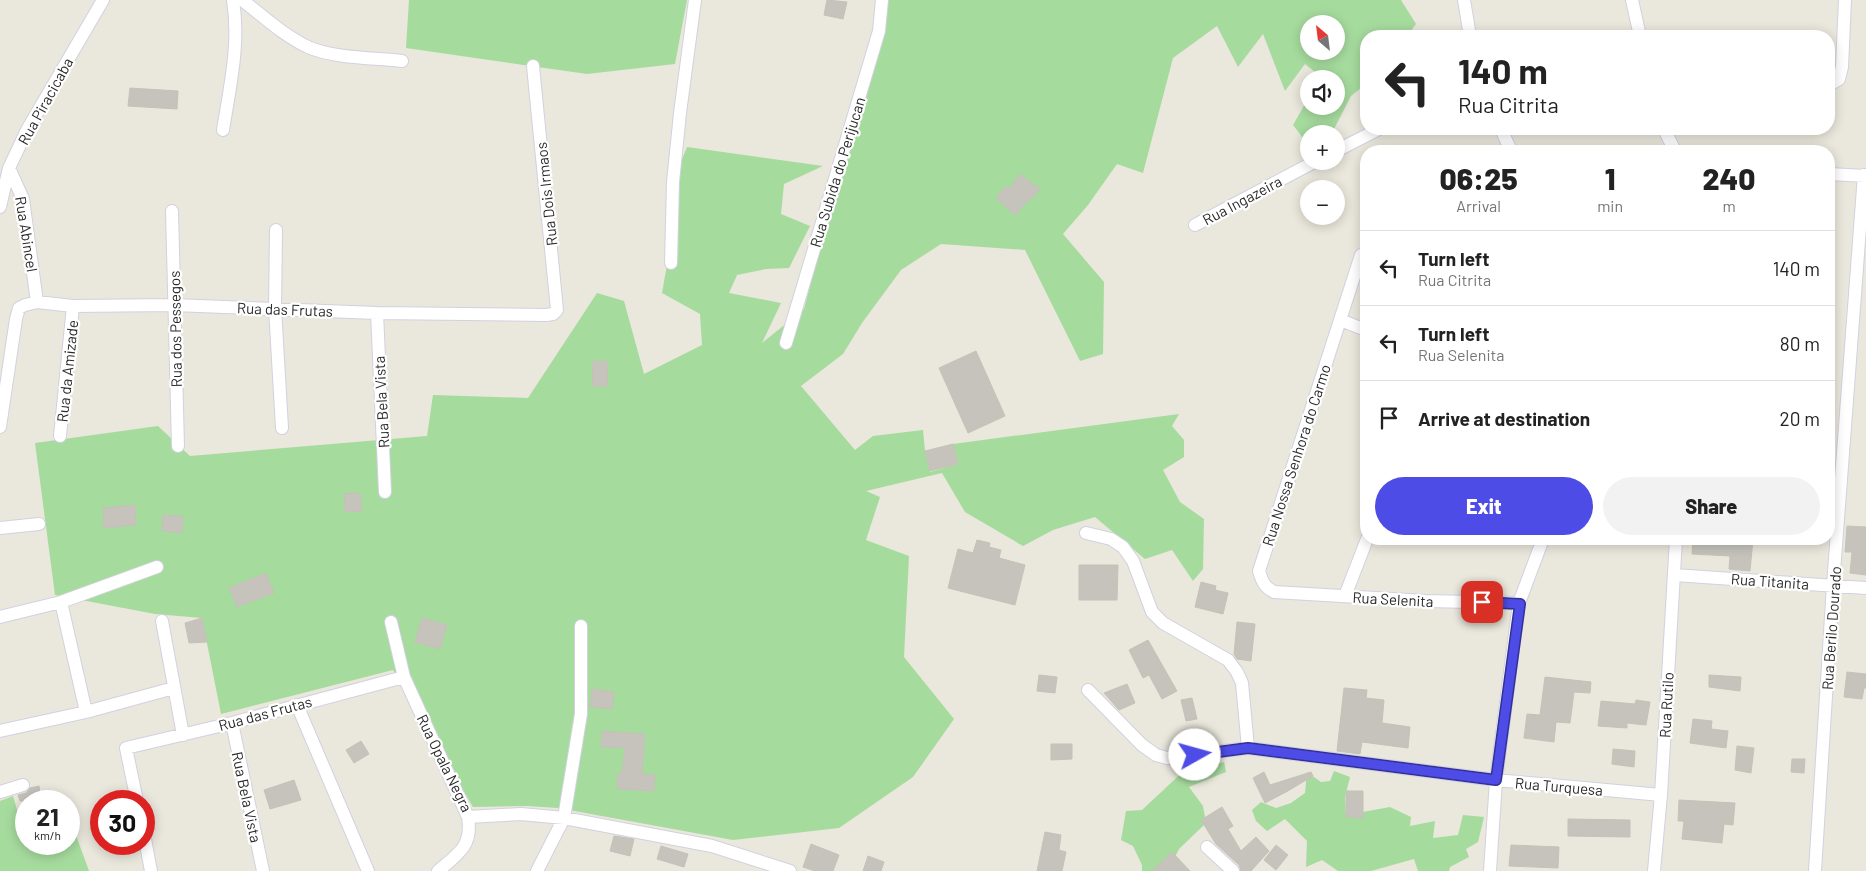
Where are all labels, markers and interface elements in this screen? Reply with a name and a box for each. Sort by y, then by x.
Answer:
north arrow [1300,15,1345,60]
map controls [1300,15,1345,225]
text: 140 m [1458,49,1548,91]
icon: left [1375,50,1440,115]
street label: Rua Piracicaba [14,54,76,148]
button: sound [1300,70,1345,115]
text: Rua Citrita [1458,91,1559,117]
street label: Rua Subida do Perijucan [806,95,868,249]
button: + [1300,125,1345,170]
street label: Rua Dois Irmaos [532,141,560,247]
text: 06:25 [1440,160,1518,196]
text: 1 [1605,160,1615,196]
text: 240 [1703,160,1755,196]
street label: Rua Ingazeira [1199,172,1285,228]
button: − [1300,180,1345,225]
street label: Rua Abincel [12,195,42,273]
text: Arrival [1456,196,1501,215]
text: min [1597,196,1623,215]
text: m [1722,196,1736,215]
text: Turn left [1418,247,1489,270]
icon: left [1375,254,1403,282]
text: 140 m [1773,257,1820,280]
text: Rua Citrita [1418,270,1491,289]
street label: Rua dos Pessegos [165,271,185,387]
street label: Rua das Frutas [237,298,333,320]
street label: Rua da Amizade [53,319,81,423]
text: Turn left [1418,322,1489,345]
icon: left [1375,329,1403,357]
text: 80 m [1780,332,1820,355]
text: Rua Selenita [1418,345,1505,364]
street label: Rua Bela Vista [370,355,392,449]
street label: Rua Nossa Senhora do Carmo [1258,362,1334,548]
icon: arrive [1375,404,1403,432]
text: Arrive at destination [1418,407,1590,430]
text: 20 m [1780,407,1820,430]
button: Exit [1375,477,1593,535]
button: Share [1603,477,1820,535]
street label: Rua Berilo Dourado [1818,565,1844,691]
street label: Rua Titanita [1730,569,1810,593]
pin [1461,581,1503,623]
street label: Rua Selenita [1352,588,1434,610]
icon: arrive [1468,588,1496,616]
street label: Rua Rutilo [1655,672,1677,738]
street label: Rua das Frutas [216,692,314,734]
street label: Rua Opala Negra [414,711,476,815]
position arrow [1168,728,1220,780]
street label: Rua Bela Vista [229,750,265,844]
street label: Rua Turquesa [1514,773,1604,799]
speed limit sign: 30 [90,790,155,855]
text: 21 [36,801,59,831]
text: km/h [34,828,61,842]

